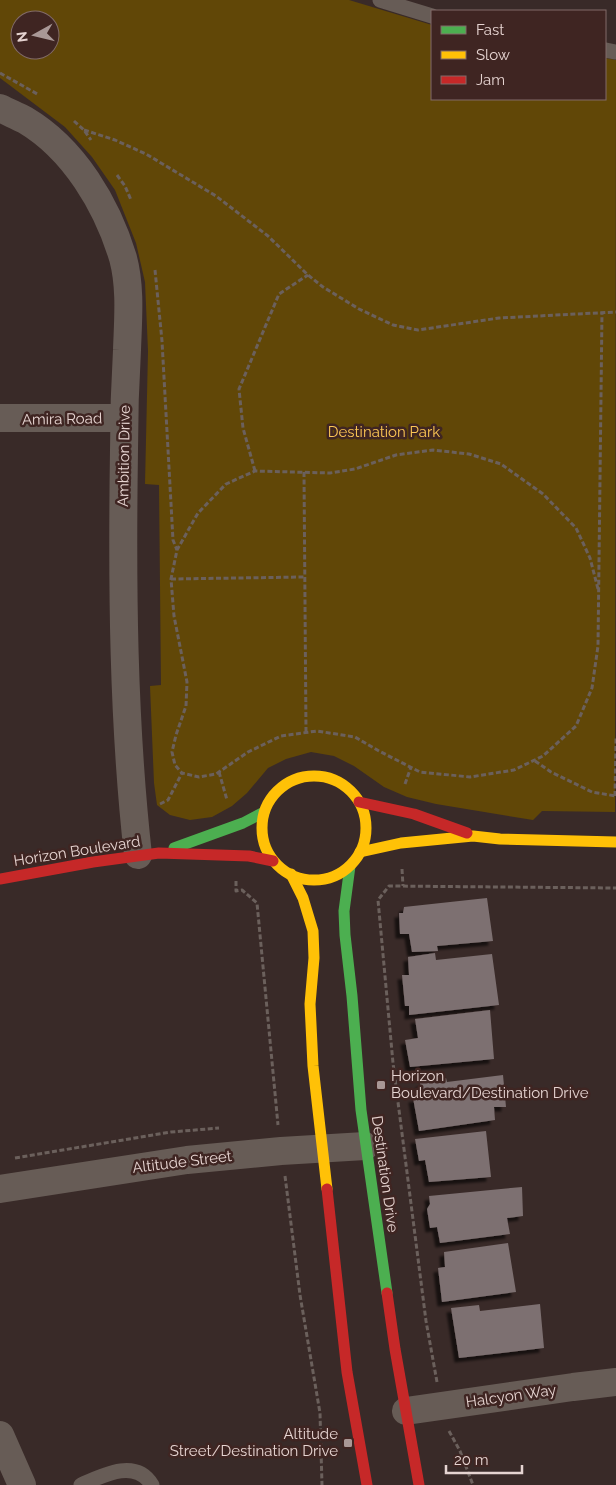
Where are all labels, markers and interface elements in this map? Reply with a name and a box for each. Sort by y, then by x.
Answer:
north arrow [10,10,60,60]
legend [431,10,606,100]
text: Fast [476,21,504,39]
text: N [13,30,31,43]
text: Slow [476,46,510,64]
text: Jam [476,71,505,89]
street label: Ambition Drive [114,405,134,507]
street label: Amira Road [22,409,102,429]
park label: Destination Park [328,423,440,441]
street label: Horizon Boulevard [12,832,142,870]
place label: Horizon Boulevard/Destination Drive [391,1067,589,1102]
marker: Horizon Boulevard/Destination Drive [375,1079,387,1091]
street label: Destination Drive [368,1115,402,1234]
street label: Altitude Street [131,1147,233,1177]
street label: Halcyon Way [465,1381,557,1411]
place label: Altitude Street/Destination Drive [170,1425,338,1460]
marker: Altitude Street/Destination Drive [342,1437,354,1449]
scale bar [446,1442,522,1474]
text: 20 m [454,1451,489,1469]

